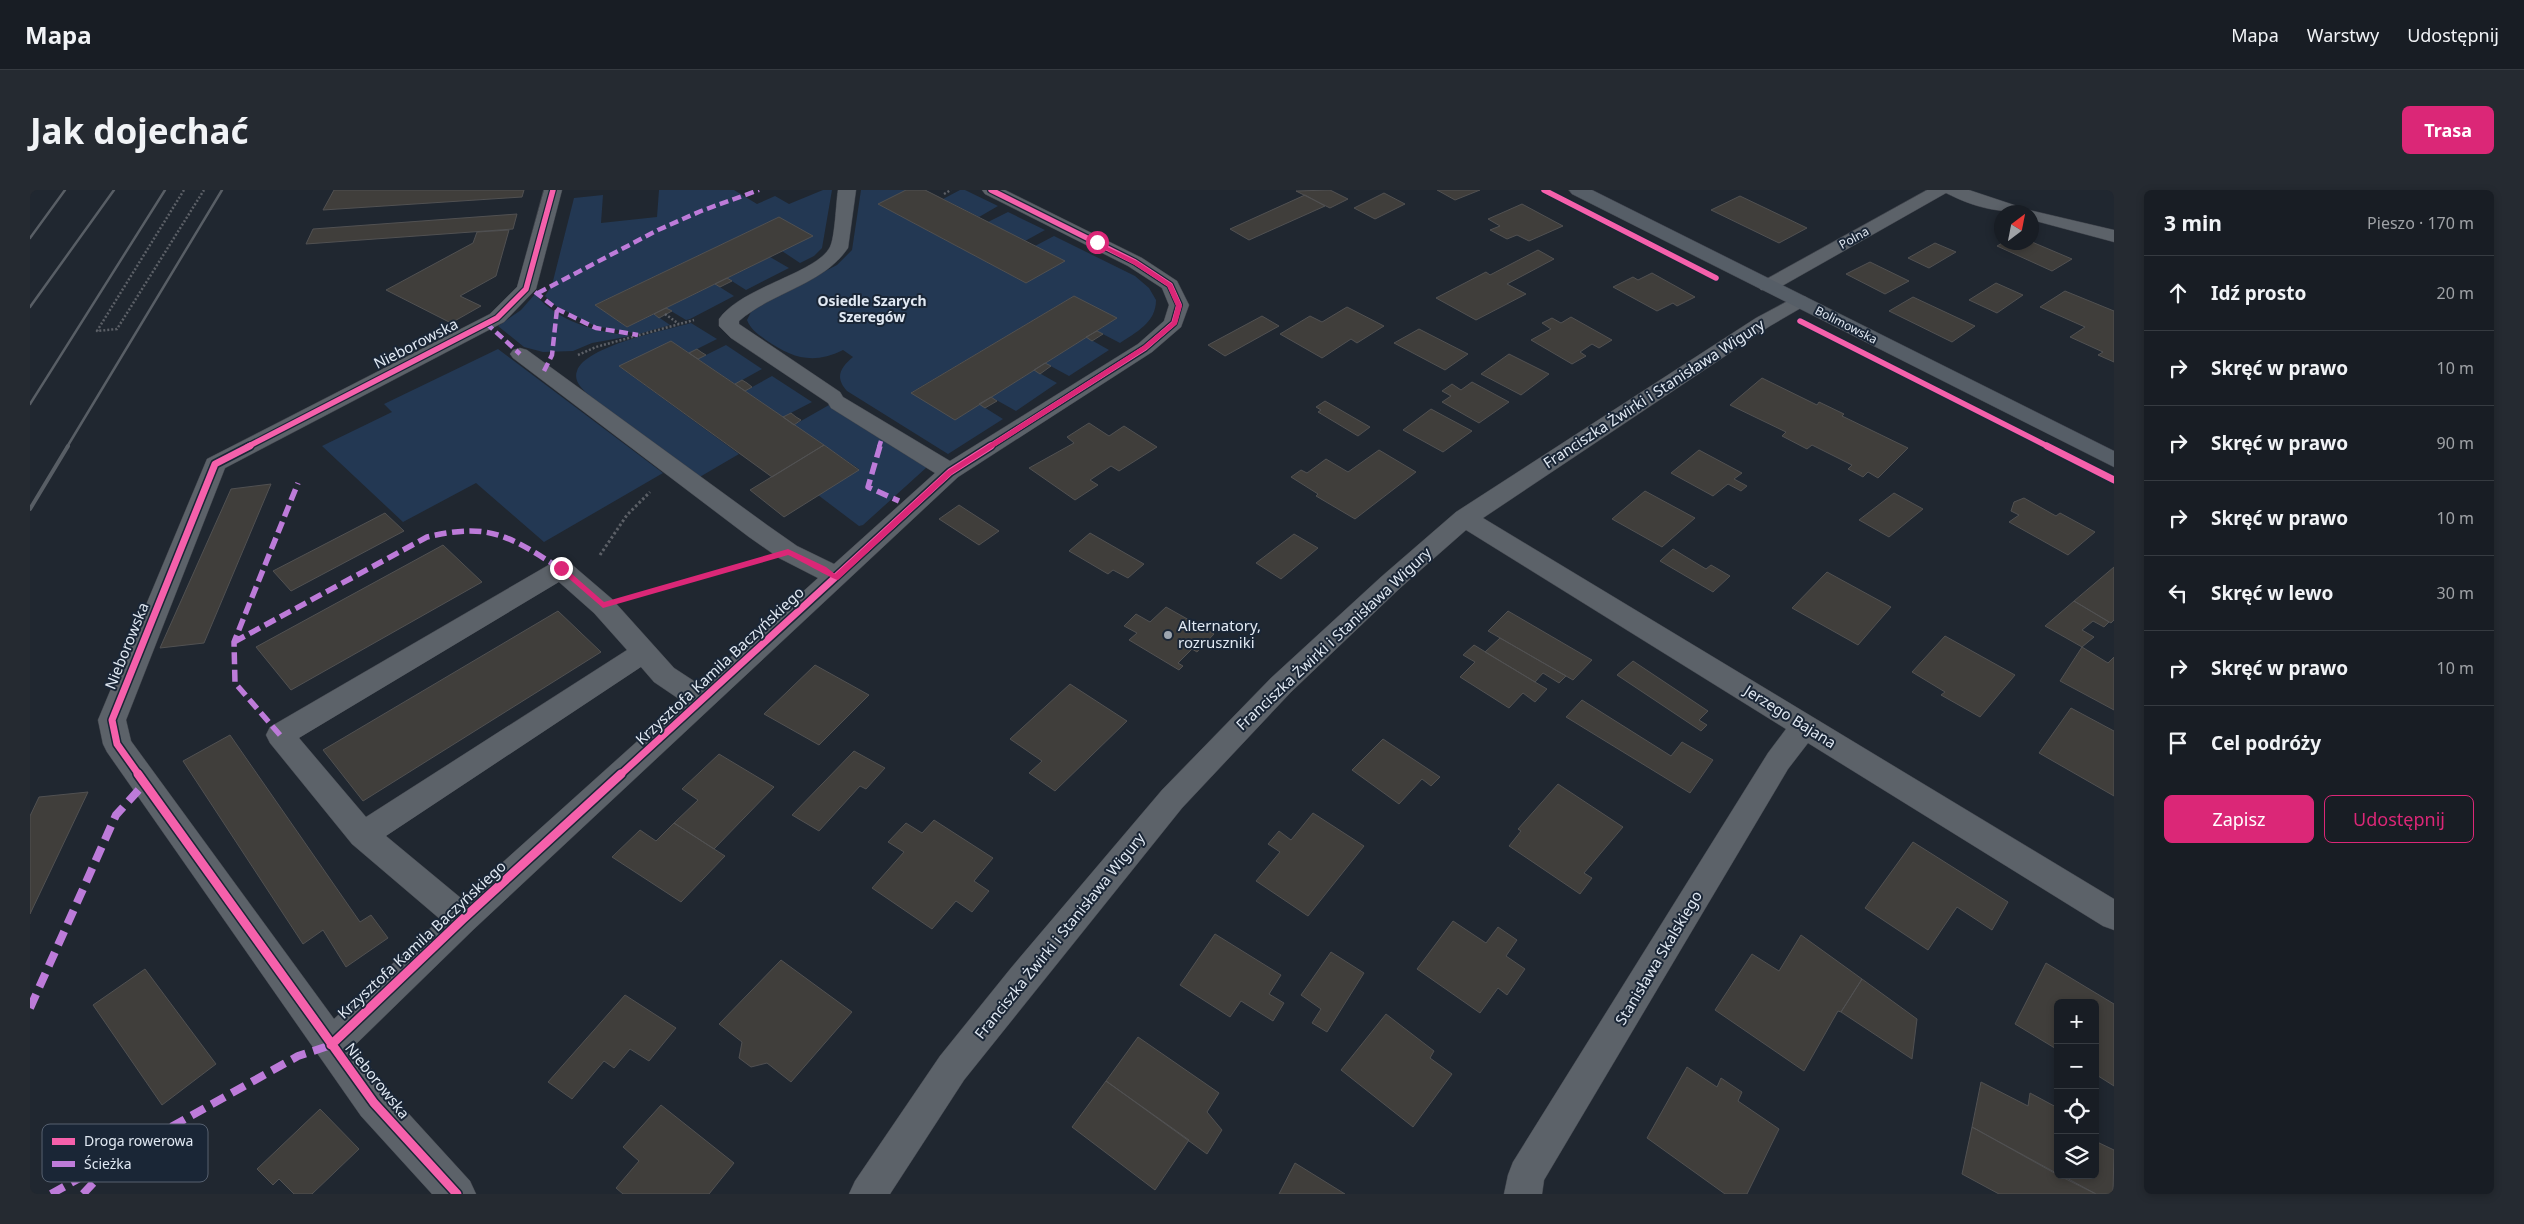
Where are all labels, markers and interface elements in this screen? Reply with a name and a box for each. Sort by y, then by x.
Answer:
text: Mapa [25,18,92,51]
text: Mapa [2231,23,2279,47]
text: Warstwy [2307,23,2379,47]
text: Udostępnij [2407,23,2499,47]
button: Trasa [2402,106,2494,154]
text: Jak dojechać [30,107,249,154]
north arrow [1994,205,2039,250]
text: 3 min [2164,209,2222,237]
text: Pieszo · 170 m [2367,212,2474,234]
street label: Polna [1836,222,1872,253]
route start [1086,231,1109,254]
icon: ahead [2164,279,2192,307]
text: Idź prosto [2211,280,2306,306]
text: 20 m [2437,282,2474,304]
district label: Osiedle Szarych Szeregów [817,291,927,326]
street label: Bolimowska [1812,302,1880,348]
street label: Nieborowska [370,313,461,373]
street label: Franciszka Żwirki i Stanisława Wigury [1539,314,1768,472]
icon: right [2164,354,2192,382]
text: Skręć w prawo [2211,355,2348,381]
text: 10 m [2437,357,2474,379]
icon: right [2164,429,2192,457]
text: Skręć w prawo [2211,430,2348,456]
text: 90 m [2437,432,2474,454]
icon: right [2164,504,2192,532]
text: Skręć w prawo [2211,505,2348,531]
text: 10 m [2437,507,2474,529]
street label: Franciszka Żwirki i Stanisława Wigury [1231,542,1435,734]
route end [550,557,573,580]
icon: left [2164,579,2192,607]
text: Skręć w lewo [2211,580,2333,606]
street label: Krzysztofa Kamila Baczyńskiego [631,582,808,749]
text: 30 m [2437,582,2474,604]
street label: Nieborowska [100,599,153,692]
place label: Alternatory, rozruszniki [1178,615,1261,652]
marker: Alternatory, rozruszniki [1162,629,1174,641]
icon: right [2164,654,2192,682]
text: Skręć w prawo [2211,655,2348,681]
text: 10 m [2437,657,2474,679]
street label: Jerzego Bajana [1739,679,1840,752]
icon: arrive [2164,729,2192,757]
text: Cel podróży [2211,730,2321,756]
button: Zapisz [2164,795,2314,843]
button: Udostępnij [2324,795,2474,843]
street label: Franciszka Żwirki i Stanisława Wigury [970,828,1149,1043]
street label: Krzysztofa Kamila Baczyńskiego [333,856,510,1023]
street label: Stanisława Skalskiego [1610,887,1706,1028]
map controls [2054,999,2099,1179]
button: + [2054,999,2099,1044]
street label: Nieborowska [341,1038,415,1122]
button: − [2054,1044,2099,1089]
button: locate [2054,1089,2099,1134]
legend [42,1124,208,1182]
text: Droga rowerowa [84,1131,193,1150]
button: layers [2054,1134,2099,1179]
text: Ścieżka [84,1154,132,1173]

